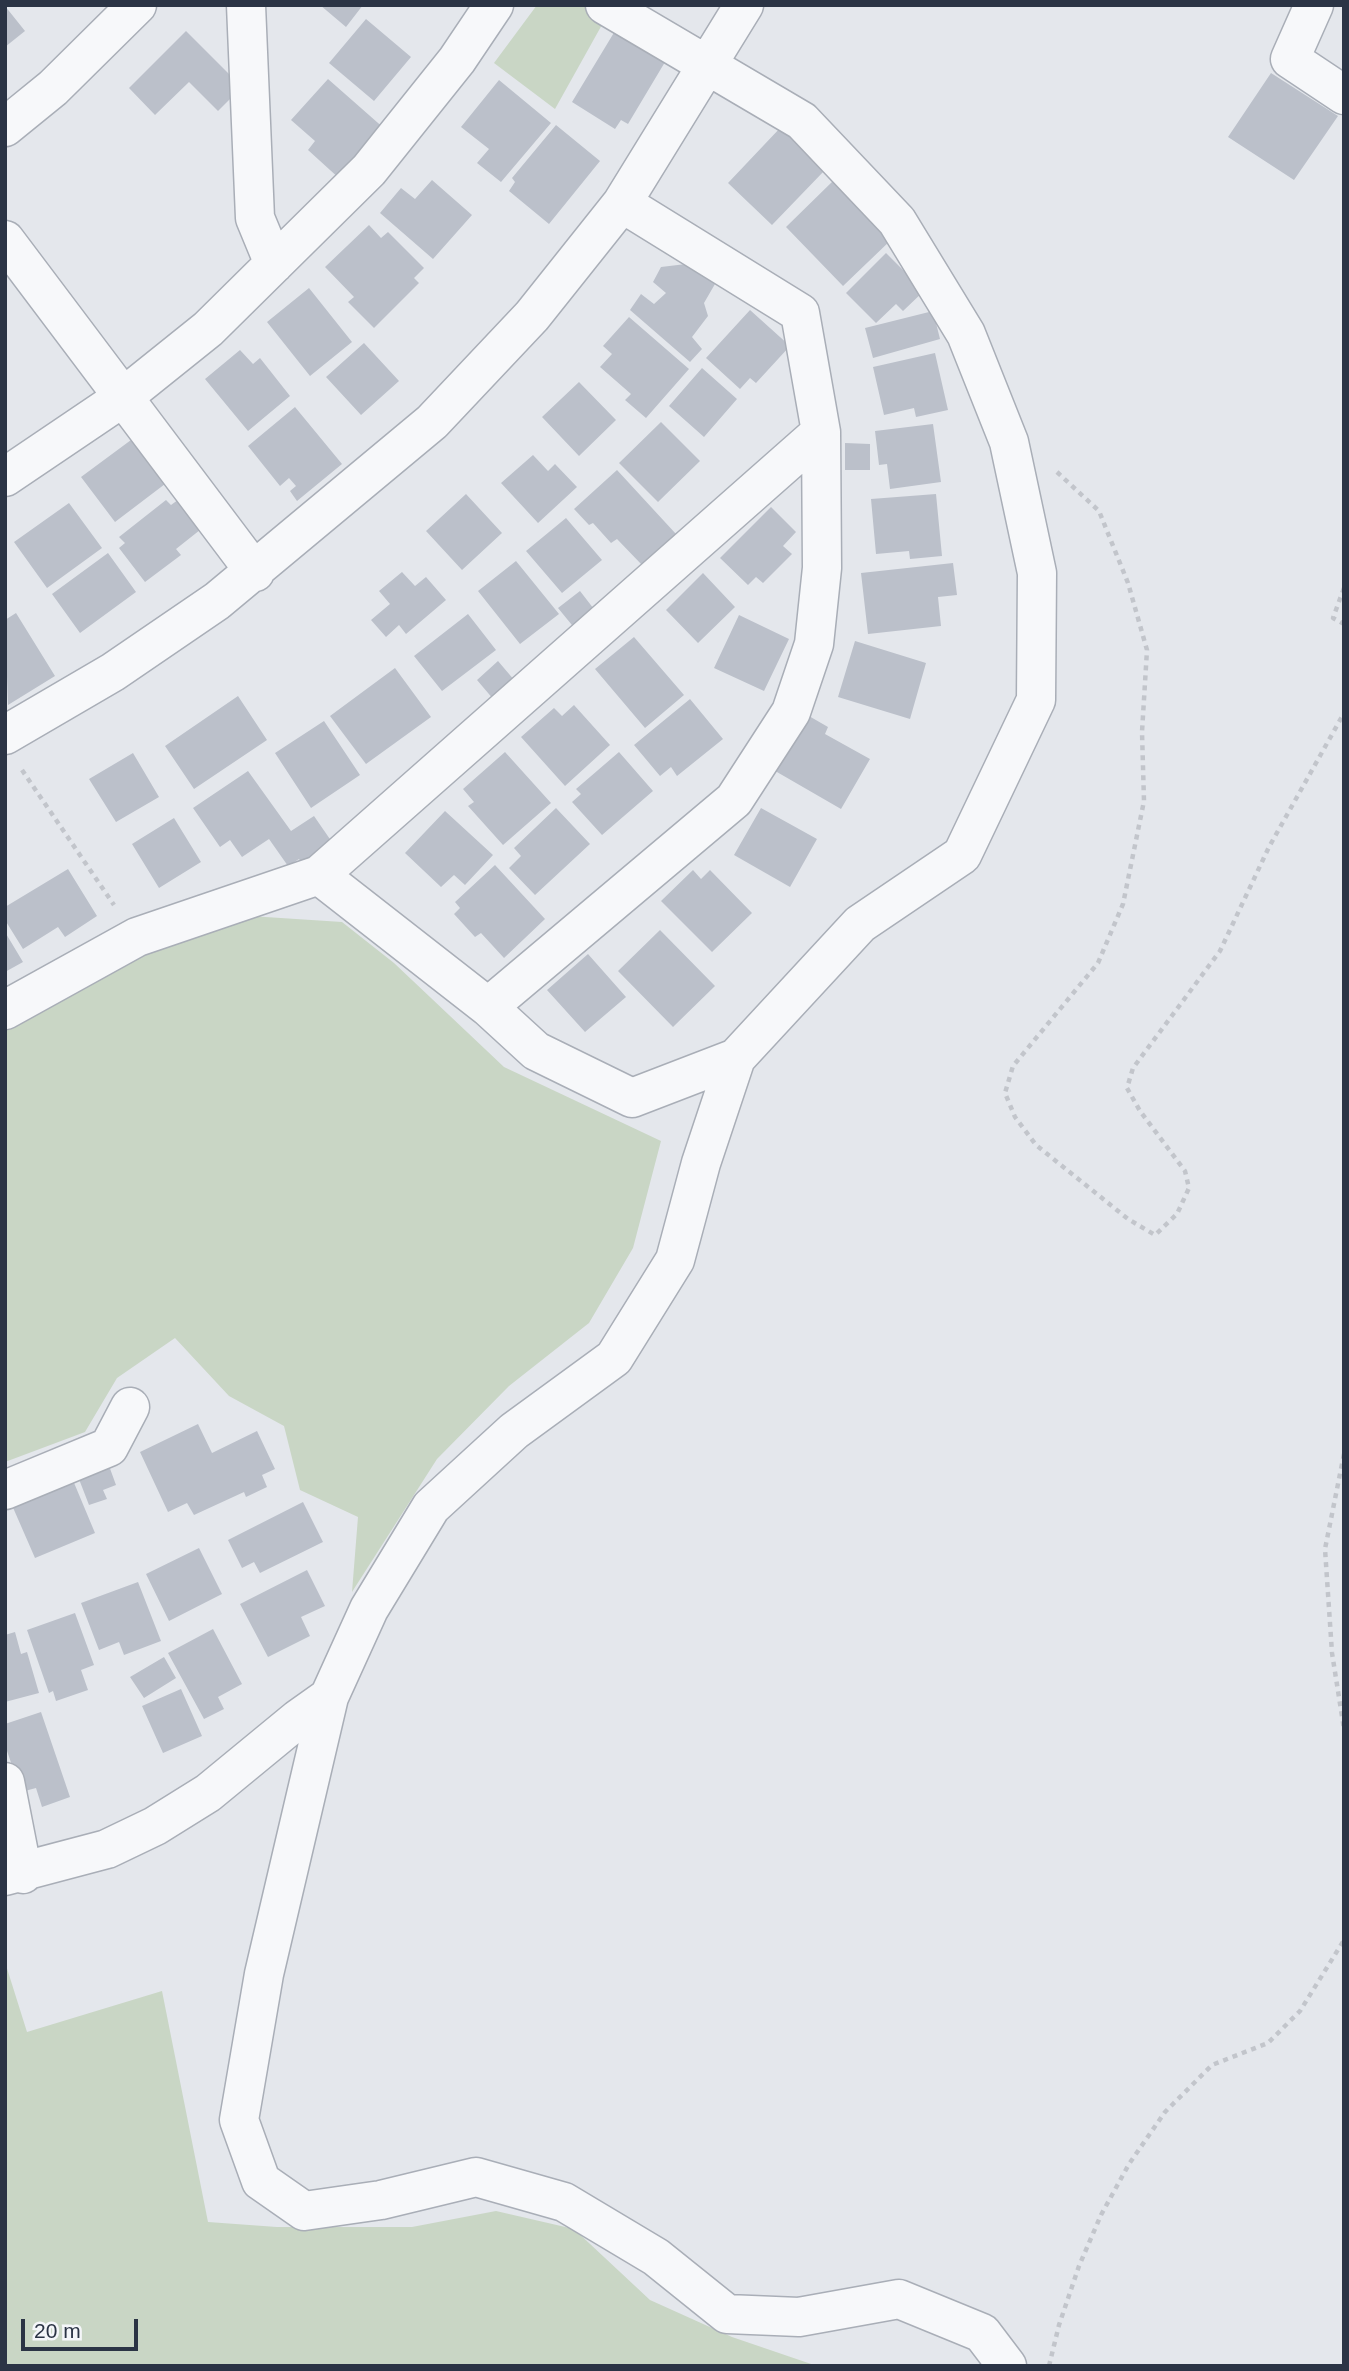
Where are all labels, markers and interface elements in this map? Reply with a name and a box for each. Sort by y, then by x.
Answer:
scale bar [24,2304,142,2348]
text: 20 m [34,2319,81,2342]

